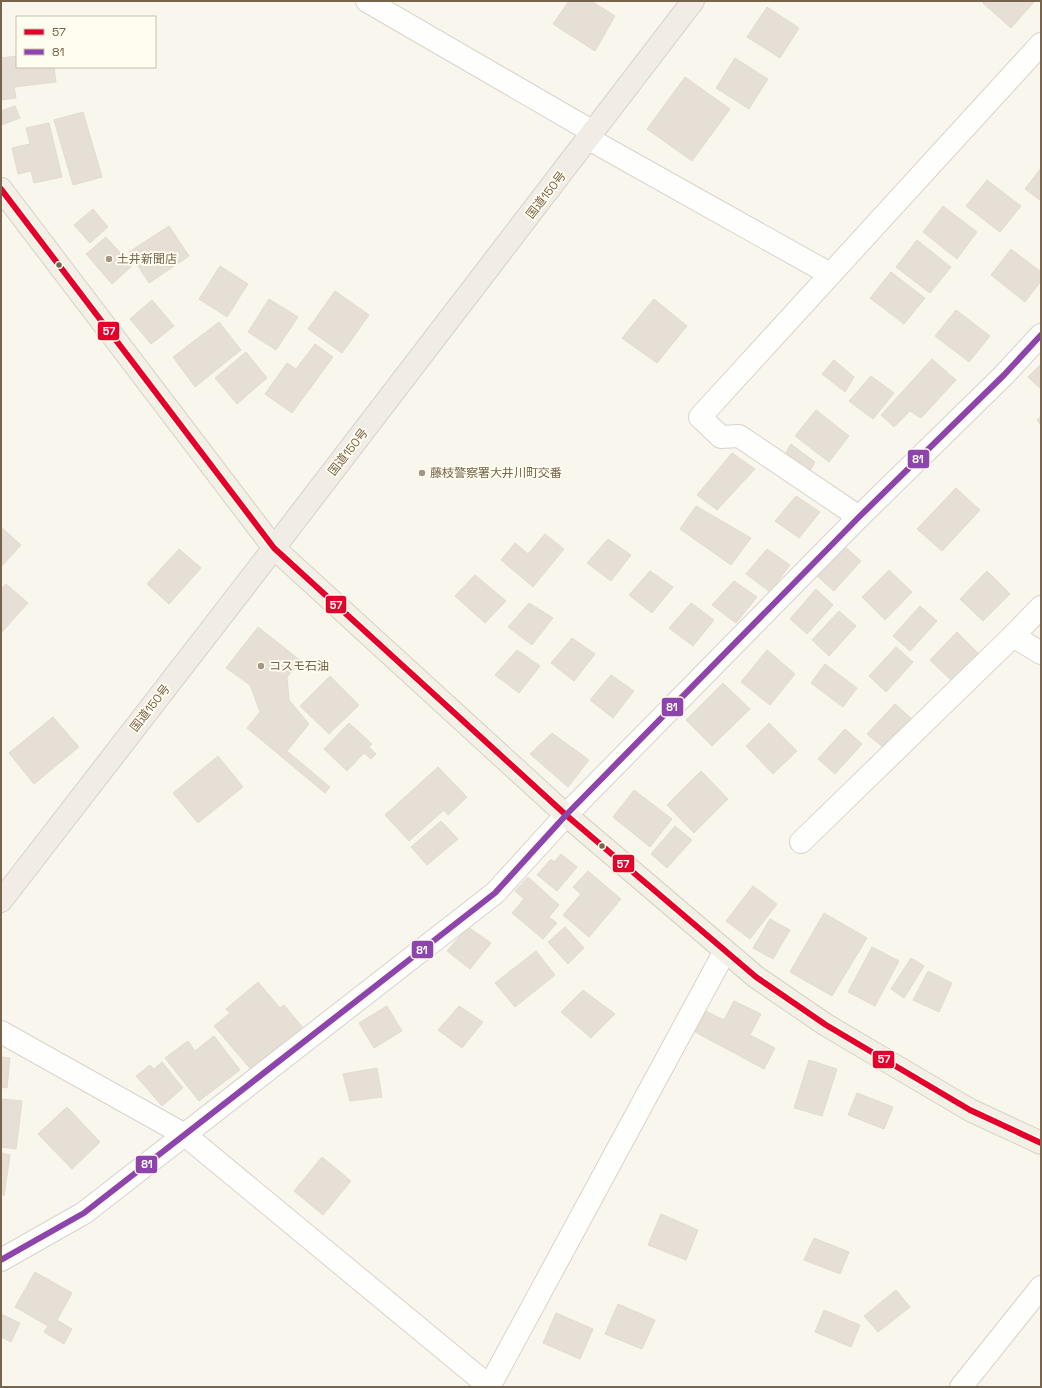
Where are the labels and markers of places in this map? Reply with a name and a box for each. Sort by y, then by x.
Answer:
place label: 土井新聞店 [117,251,177,267]
marker: 土井新聞店 [104,254,114,264]
unlabelled marker [54,260,64,270]
place label: 藤枝警察署大井川町交番 [430,465,562,481]
marker: 藤枝警察署大井川町交番 [417,468,427,478]
place label: コスモ石油 [269,658,329,674]
marker: コスモ石油 [256,661,266,671]
unlabelled marker [597,841,607,851]

